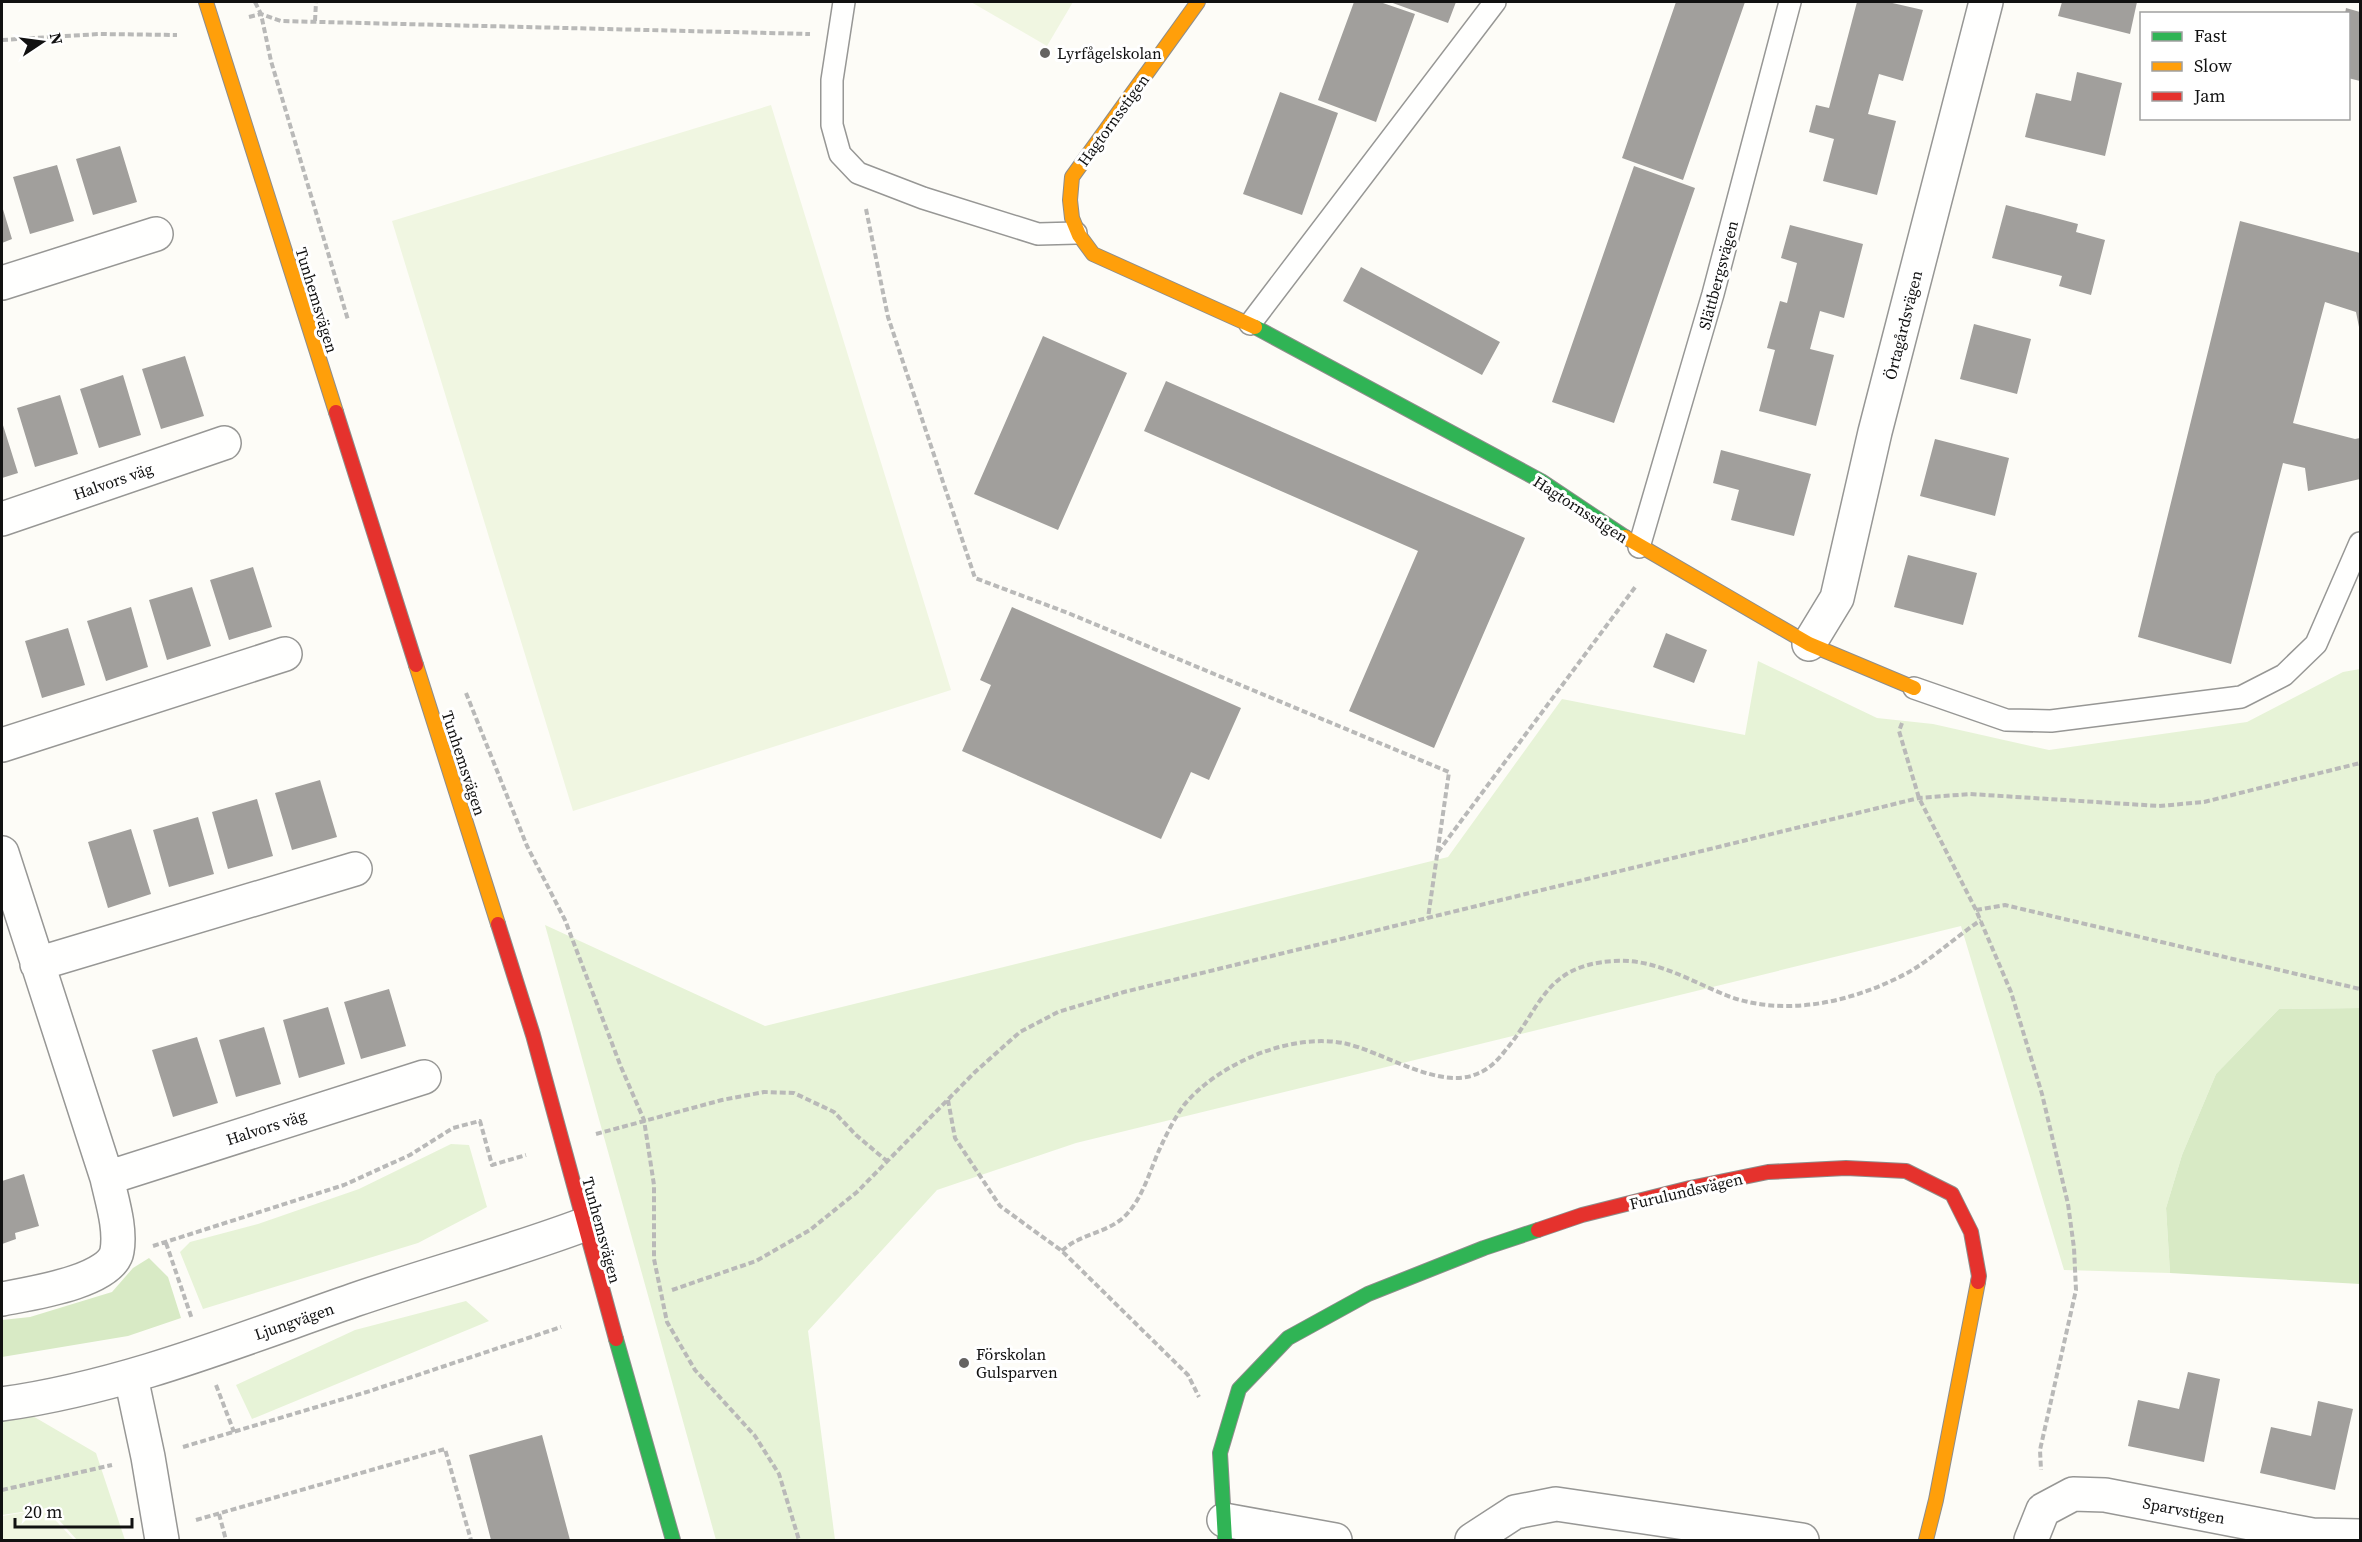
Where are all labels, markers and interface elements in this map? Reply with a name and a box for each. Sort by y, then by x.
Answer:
north arrow [12,12,72,72]
legend [2140,12,2350,120]
text: Fast [2194,23,2227,48]
text: N [45,30,69,47]
place label: Lyrfågelskolan [1057,42,1162,64]
marker: Lyrfågelskolan [1038,46,1052,60]
text: Slow [2194,53,2232,78]
street label: Hagtornsstigen [1072,69,1154,171]
text: Jam [2193,83,2226,108]
street label: Slättbergsvägen [1693,218,1743,332]
street label: Tunhemsvägen [291,245,344,356]
street label: Örtagårdsvägen [1879,268,1927,382]
street label: Halvors väg [70,457,156,505]
street label: Hagtornsstigen [1529,470,1633,548]
street label: Tunhemsvägen [437,708,491,819]
street label: Halvors väg [223,1104,309,1150]
street label: Furulundsvägen [1627,1167,1745,1215]
street label: Tunhemsvägen [577,1174,627,1286]
street label: Ljungvägen [251,1297,337,1345]
place label: Förskolan Gulsparven [976,1343,1058,1383]
marker: Förskolan Gulsparven [957,1356,971,1370]
scale bar [15,1491,132,1529]
street label: Sparvstigen [2141,1491,2227,1529]
text: 20 m [24,1499,62,1524]

